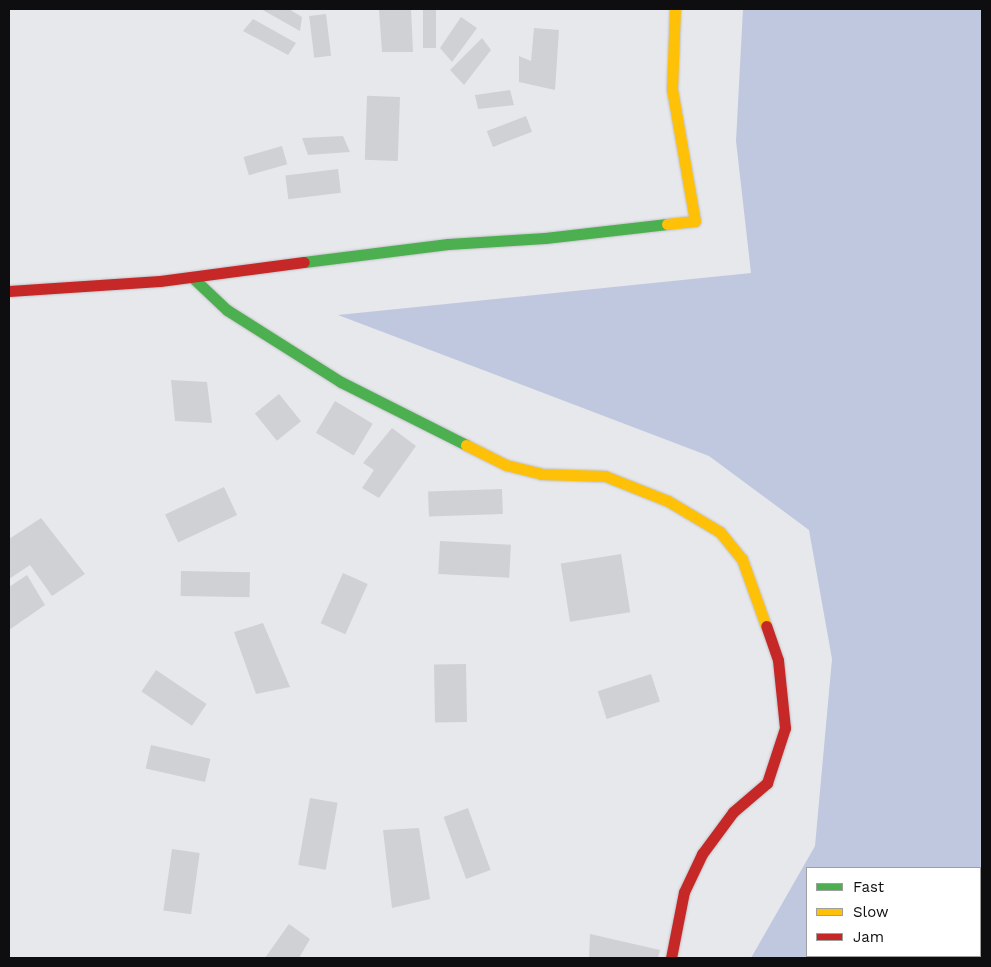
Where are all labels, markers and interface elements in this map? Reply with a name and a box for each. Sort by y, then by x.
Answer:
legend [806,867,981,957]
text: Fast [853,878,884,896]
text: Slow [853,903,889,921]
text: Jam [853,928,884,946]

